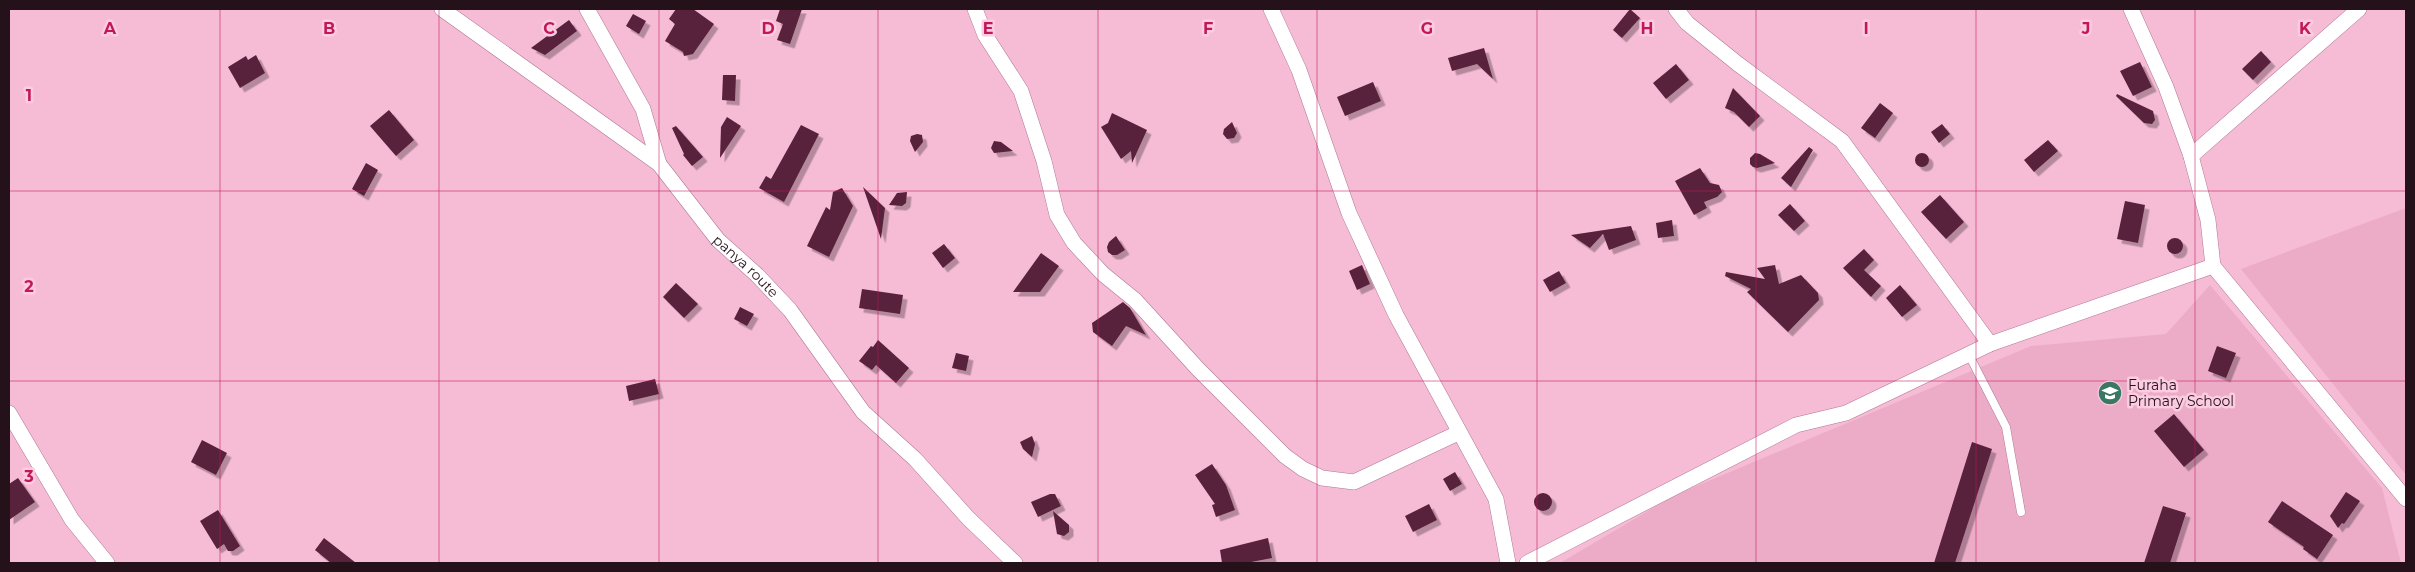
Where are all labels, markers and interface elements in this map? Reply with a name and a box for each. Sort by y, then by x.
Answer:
text: A [103,19,117,38]
text: B [323,19,335,38]
text: C [543,19,555,38]
text: D [761,19,775,38]
text: E [983,19,993,38]
text: F [1203,19,1213,38]
text: G [1421,19,1433,38]
text: H [1641,19,1653,38]
text: I [1863,19,1869,38]
text: J [2081,19,2090,38]
text: K [2299,19,2312,38]
text: 1 [26,86,32,105]
street label: panya route [709,231,782,301]
text: 2 [24,277,34,296]
place label: Furaha Primary School [2128,376,2234,410]
school or university icon: Furaha Primary School [2097,380,2123,406]
text: 3 [23,467,34,486]

